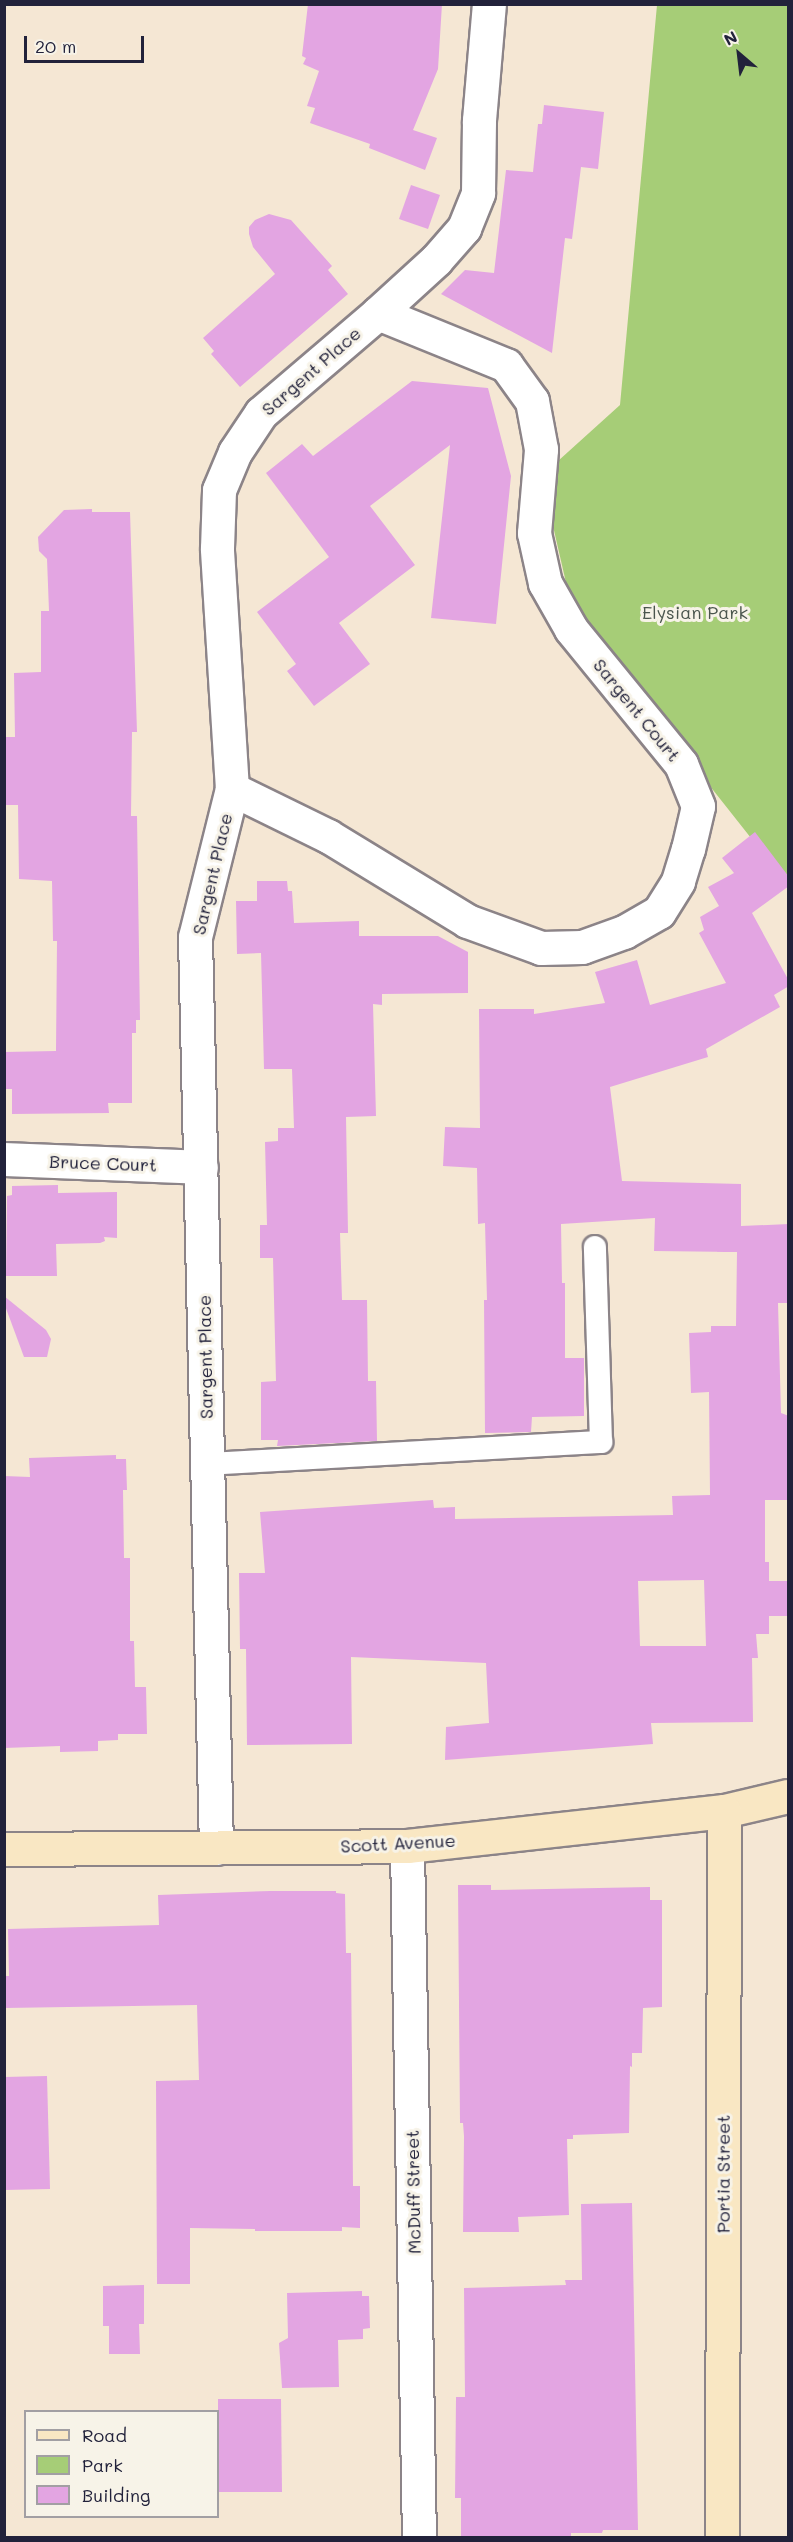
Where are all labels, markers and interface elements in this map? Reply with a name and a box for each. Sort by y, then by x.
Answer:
scale bar [27,24,147,62]
north arrow [709,24,769,84]
text: N [720,26,741,50]
text: 20 m [35,34,76,58]
street label: Sargent Place [257,322,365,420]
park label: Elysian Park [642,601,748,623]
street label: Sargent Court [589,654,685,766]
street label: Sargent Place [188,811,236,937]
street label: Bruce Court [49,1150,157,1176]
street label: Sargent Place [193,1295,217,1419]
street label: Scott Avenue [340,1829,456,1857]
street label: Portia Street [712,2115,734,2233]
street label: McDuff Street [401,2130,425,2254]
legend [24,2410,219,2518]
text: Road [82,2423,127,2447]
text: Park [82,2453,123,2477]
text: Building [82,2483,150,2507]

